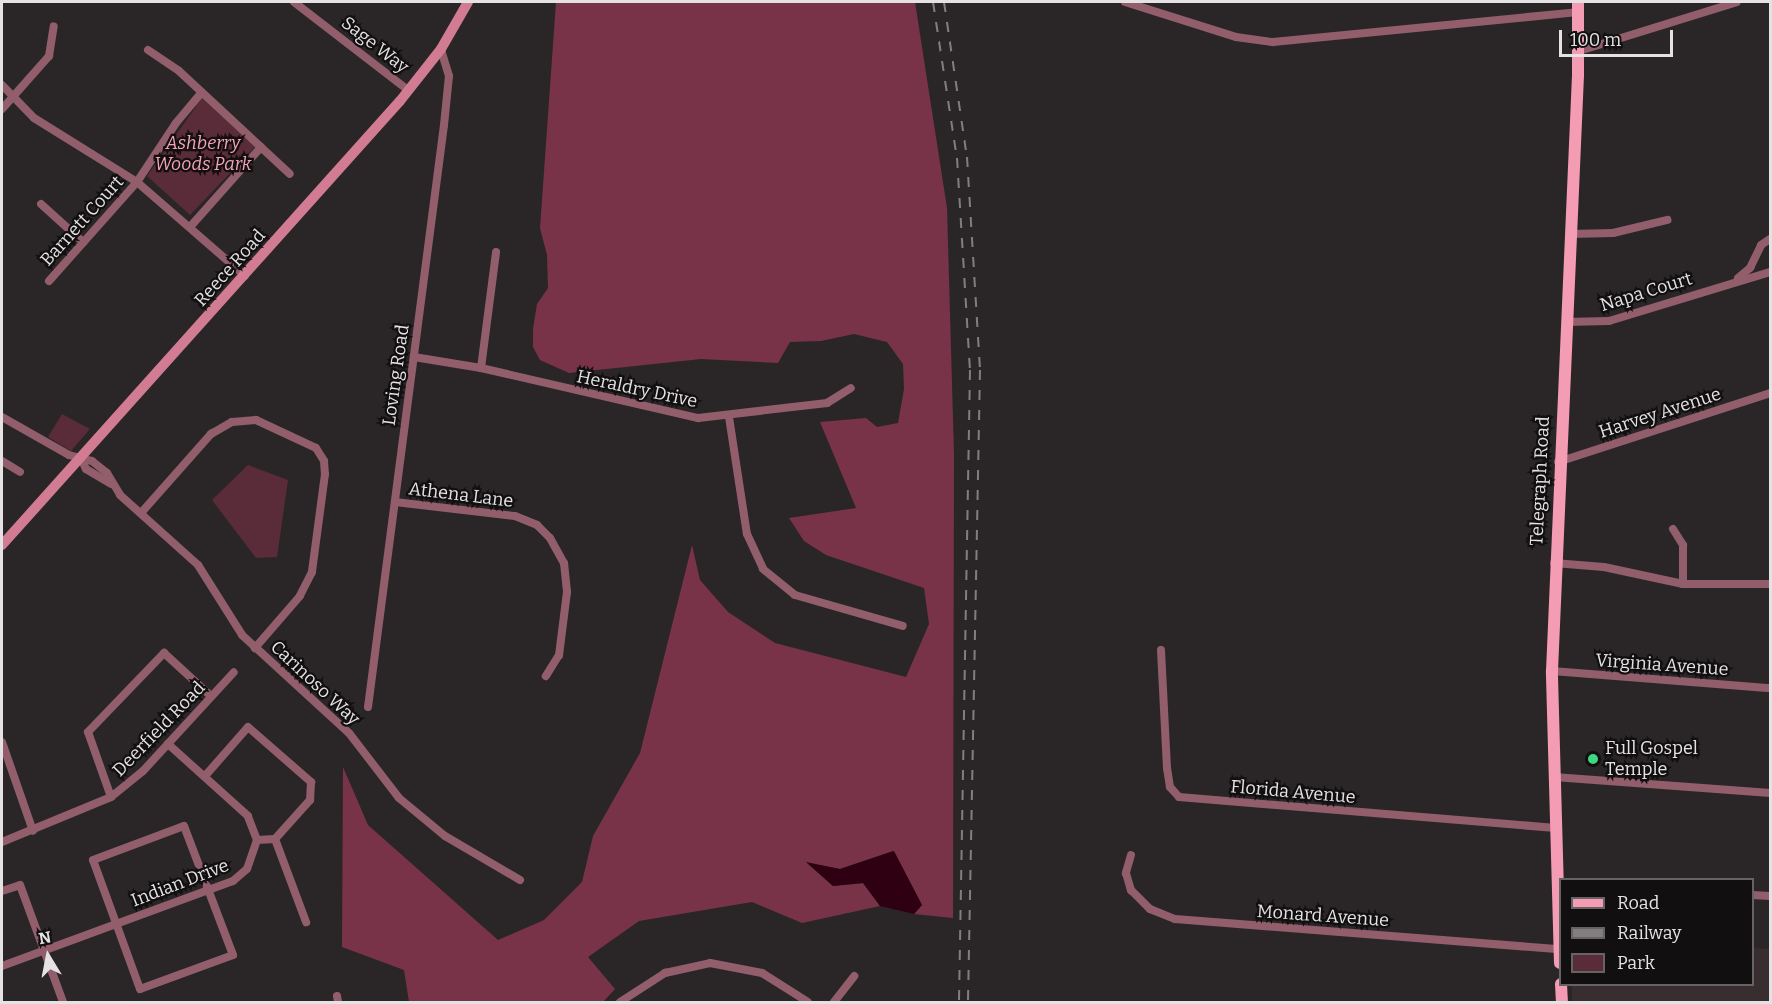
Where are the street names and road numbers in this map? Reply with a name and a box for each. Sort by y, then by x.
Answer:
street label: Sage Way [337,12,413,78]
street label: Barnett Court [36,172,128,270]
street label: Reece Road [190,225,270,311]
street label: Napa Court [1597,268,1695,316]
street label: Loving Road [378,323,414,427]
street label: Heraldry Drive [575,366,699,412]
street label: Harvey Avenue [1596,383,1724,443]
street label: Telegraph Road [1526,416,1554,546]
street label: Athena Lane [407,478,515,512]
street label: Carinoso Way [266,636,364,730]
street label: Virginia Avenue [1595,650,1729,680]
street label: Deerfield Road [108,677,210,781]
street label: Florida Avenue [1229,776,1357,808]
street label: Indian Drive [128,855,232,911]
street label: Monard Avenue [1256,901,1390,931]

